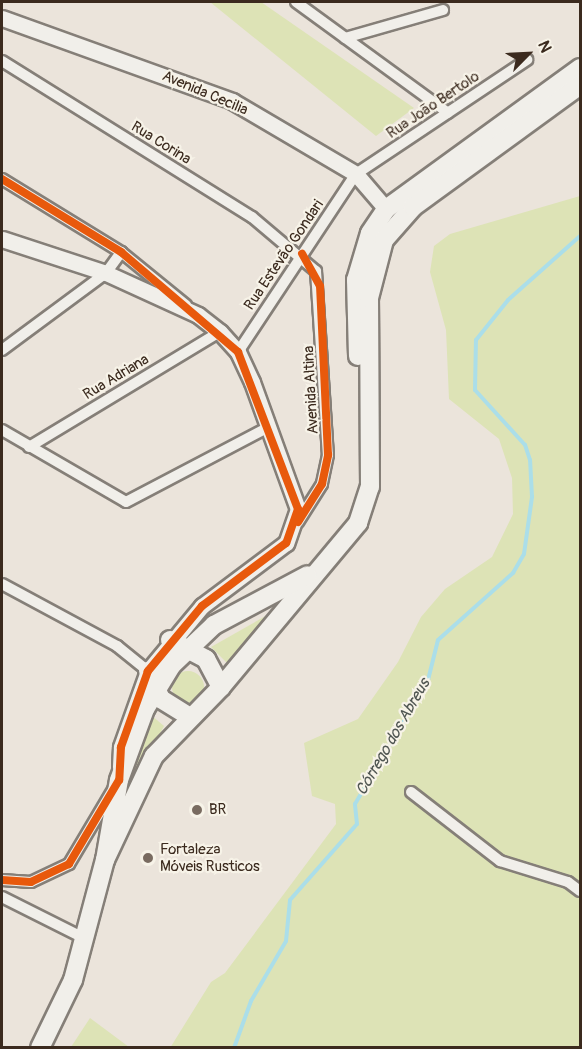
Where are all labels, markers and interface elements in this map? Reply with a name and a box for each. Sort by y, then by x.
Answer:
north arrow [498,24,558,84]
text: N [533,38,556,56]
street label: Avenida Cecilia [159,67,251,119]
street label: Rua João Bertolo [383,67,483,143]
street label: Rua Corina [128,118,194,168]
street label: Rua Estevão Gondari [241,197,327,313]
street label: Avenida Altina [300,345,322,435]
street label: Rua Adriana [80,350,152,404]
water label: Córrego dos Abreus [352,675,434,799]
place label: BR [209,801,226,819]
marker: BR [190,803,204,817]
place label: Fortaleza Móveis Rusticos [160,840,260,875]
marker: Fortaleza Móveis Rusticos [141,851,155,865]

